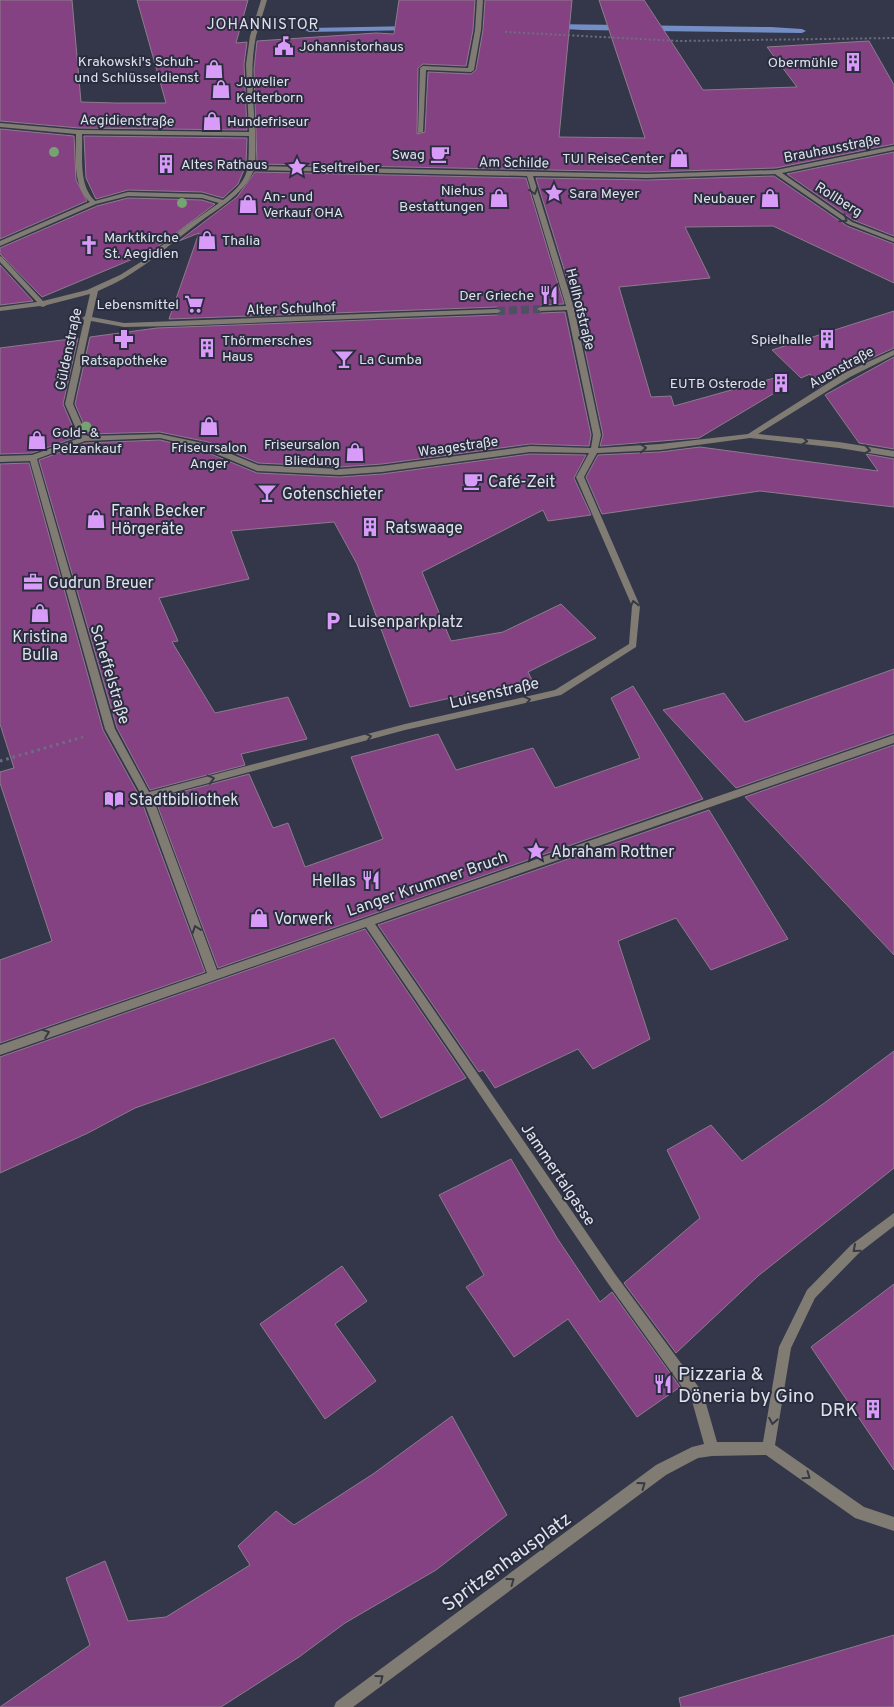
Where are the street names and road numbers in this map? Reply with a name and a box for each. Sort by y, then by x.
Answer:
street label: Aegidienstraße [80,112,174,131]
street label: Brauhausstraße [782,132,882,167]
street label: Am Schilde [479,154,549,173]
street label: Rollberg [811,179,865,221]
street label: Hellhofstraße [561,267,598,352]
street label: Alter Schulhof [246,299,337,320]
street label: Güldenstraße [52,307,86,392]
street label: Auenstraße [806,343,877,393]
street label: Waagestraße [417,433,499,462]
street label: Scheffelstraße [84,622,134,727]
street label: Luisenstraße [448,674,541,714]
street label: Langer Krummer Bruch [344,848,511,922]
street label: Jammertalgasse [516,1120,599,1230]
street label: Spritzenhausplatz [438,1508,577,1618]

